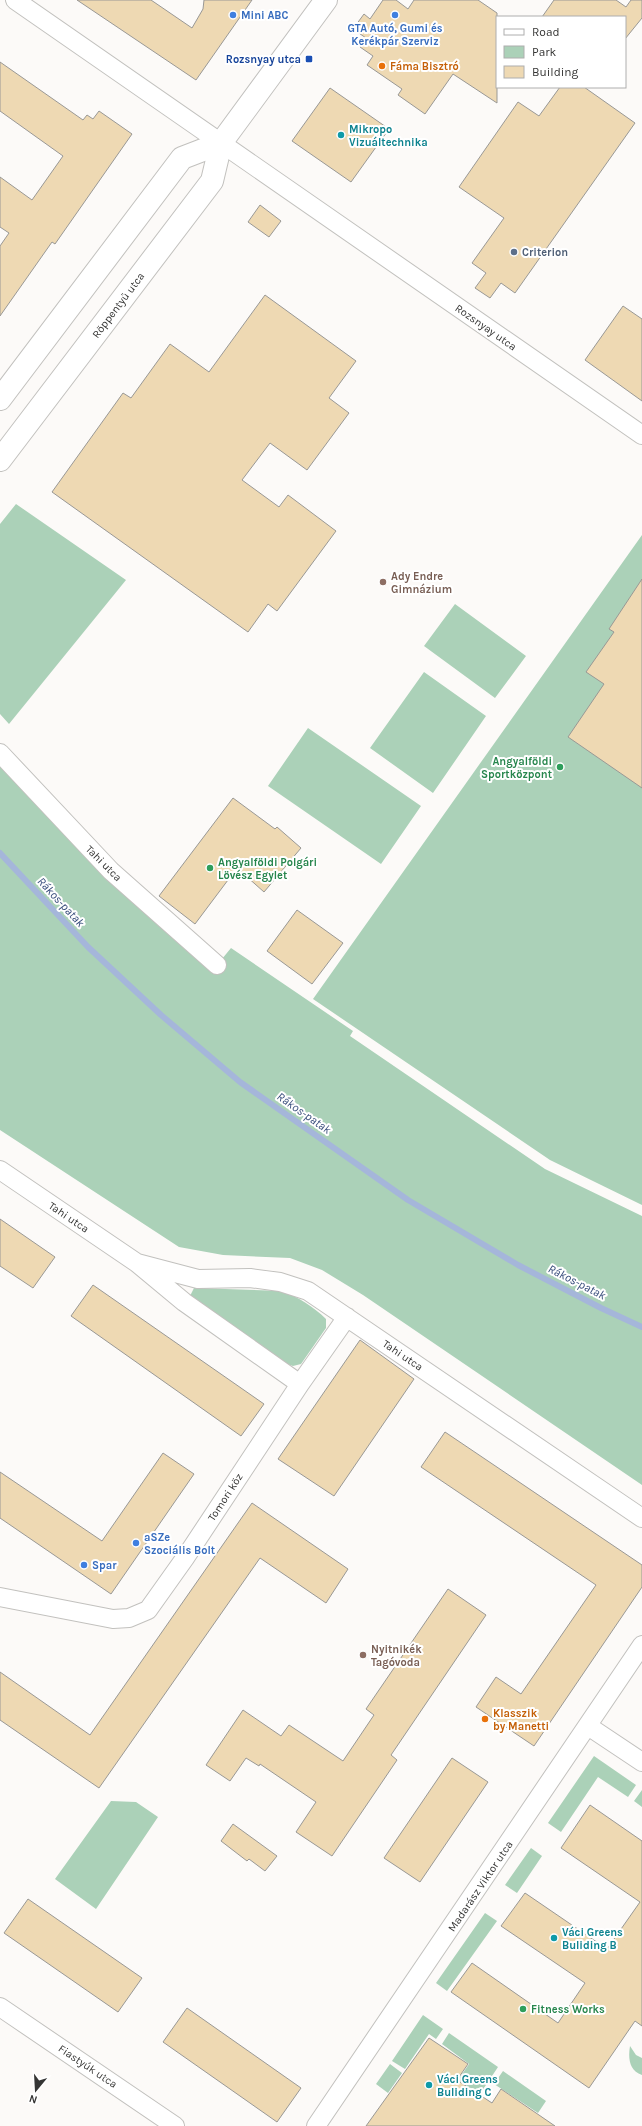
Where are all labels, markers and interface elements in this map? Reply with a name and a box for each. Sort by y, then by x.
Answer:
place label: Mini ABC [241,9,288,22]
marker: Mini ABC [228,10,238,20]
marker: GTA Autó, Gumi és Kerékpár Szerviz [390,10,400,20]
legend [496,16,626,88]
place label: GTA Autó, Gumi és Kerékpár Szerviz [347,22,443,48]
text: Road [532,25,560,39]
text: Park [532,45,557,59]
place label: Rozsnyay utca [226,53,301,66]
marker: Rozsnyay utca [304,54,314,64]
place label: Fáma Bisztró [390,60,459,73]
marker: Fáma Bisztró [377,61,387,71]
text: Building [532,65,579,79]
place label: Mikropo Vizuáltechnika [349,123,428,149]
marker: Mikropo Vizuáltechnika [336,130,346,140]
place label: Criterion [522,246,568,259]
marker: Criterion [509,247,519,257]
street label: Röppentyű utca [89,270,147,341]
street label: Rozsnyay utca [453,301,519,353]
place label: Ady Endre Gimnázium [391,570,452,596]
marker: Ady Endre Gimnázium [378,577,388,587]
place label: Angyalföldi Sportközpont [481,755,553,781]
marker: Angyalföldi Sportközpont [555,762,565,772]
street label: Tahi utca [83,843,124,884]
place label: Angyalföldi Polgári Lövész Egylet [218,856,317,882]
marker: Angyalföldi Polgári Lövész Egylet [205,863,215,873]
water label: Rákos-patak [34,874,88,930]
water label: Rákos-patak [274,1089,334,1137]
street label: Tahi utca [46,1199,91,1236]
water label: Rákos-patak [546,1262,609,1303]
street label: Tahi utca [380,1337,425,1374]
street label: Tomori köz [205,1471,246,1524]
place label: aSZe Szociális Bolt [144,1531,216,1557]
marker: aSZe Szociális Bolt [131,1538,141,1548]
place label: Spar [92,1559,117,1572]
marker: Spar [79,1560,89,1570]
place label: Nyitnikék Tagóvoda [371,1643,422,1669]
marker: Nyitnikék Tagóvoda [358,1650,368,1660]
place label: Klasszik by Manetti [493,1707,549,1733]
marker: Klasszik by Manetti [480,1714,490,1724]
street label: Madarász Viktor utca [445,1838,516,1934]
place label: Váci Greens Buliding B [562,1926,623,1952]
marker: Váci Greens Buliding B [549,1933,559,1943]
place label: Fitness Works [531,2003,605,2016]
marker: Fitness Works [518,2004,528,2014]
street label: Fiastyúk utca [56,2042,120,2091]
north arrow [16,2070,56,2110]
place label: Váci Greens Buliding C [437,2073,498,2099]
marker: Váci Greens Buliding C [424,2080,434,2090]
text: N [27,2092,39,2106]

